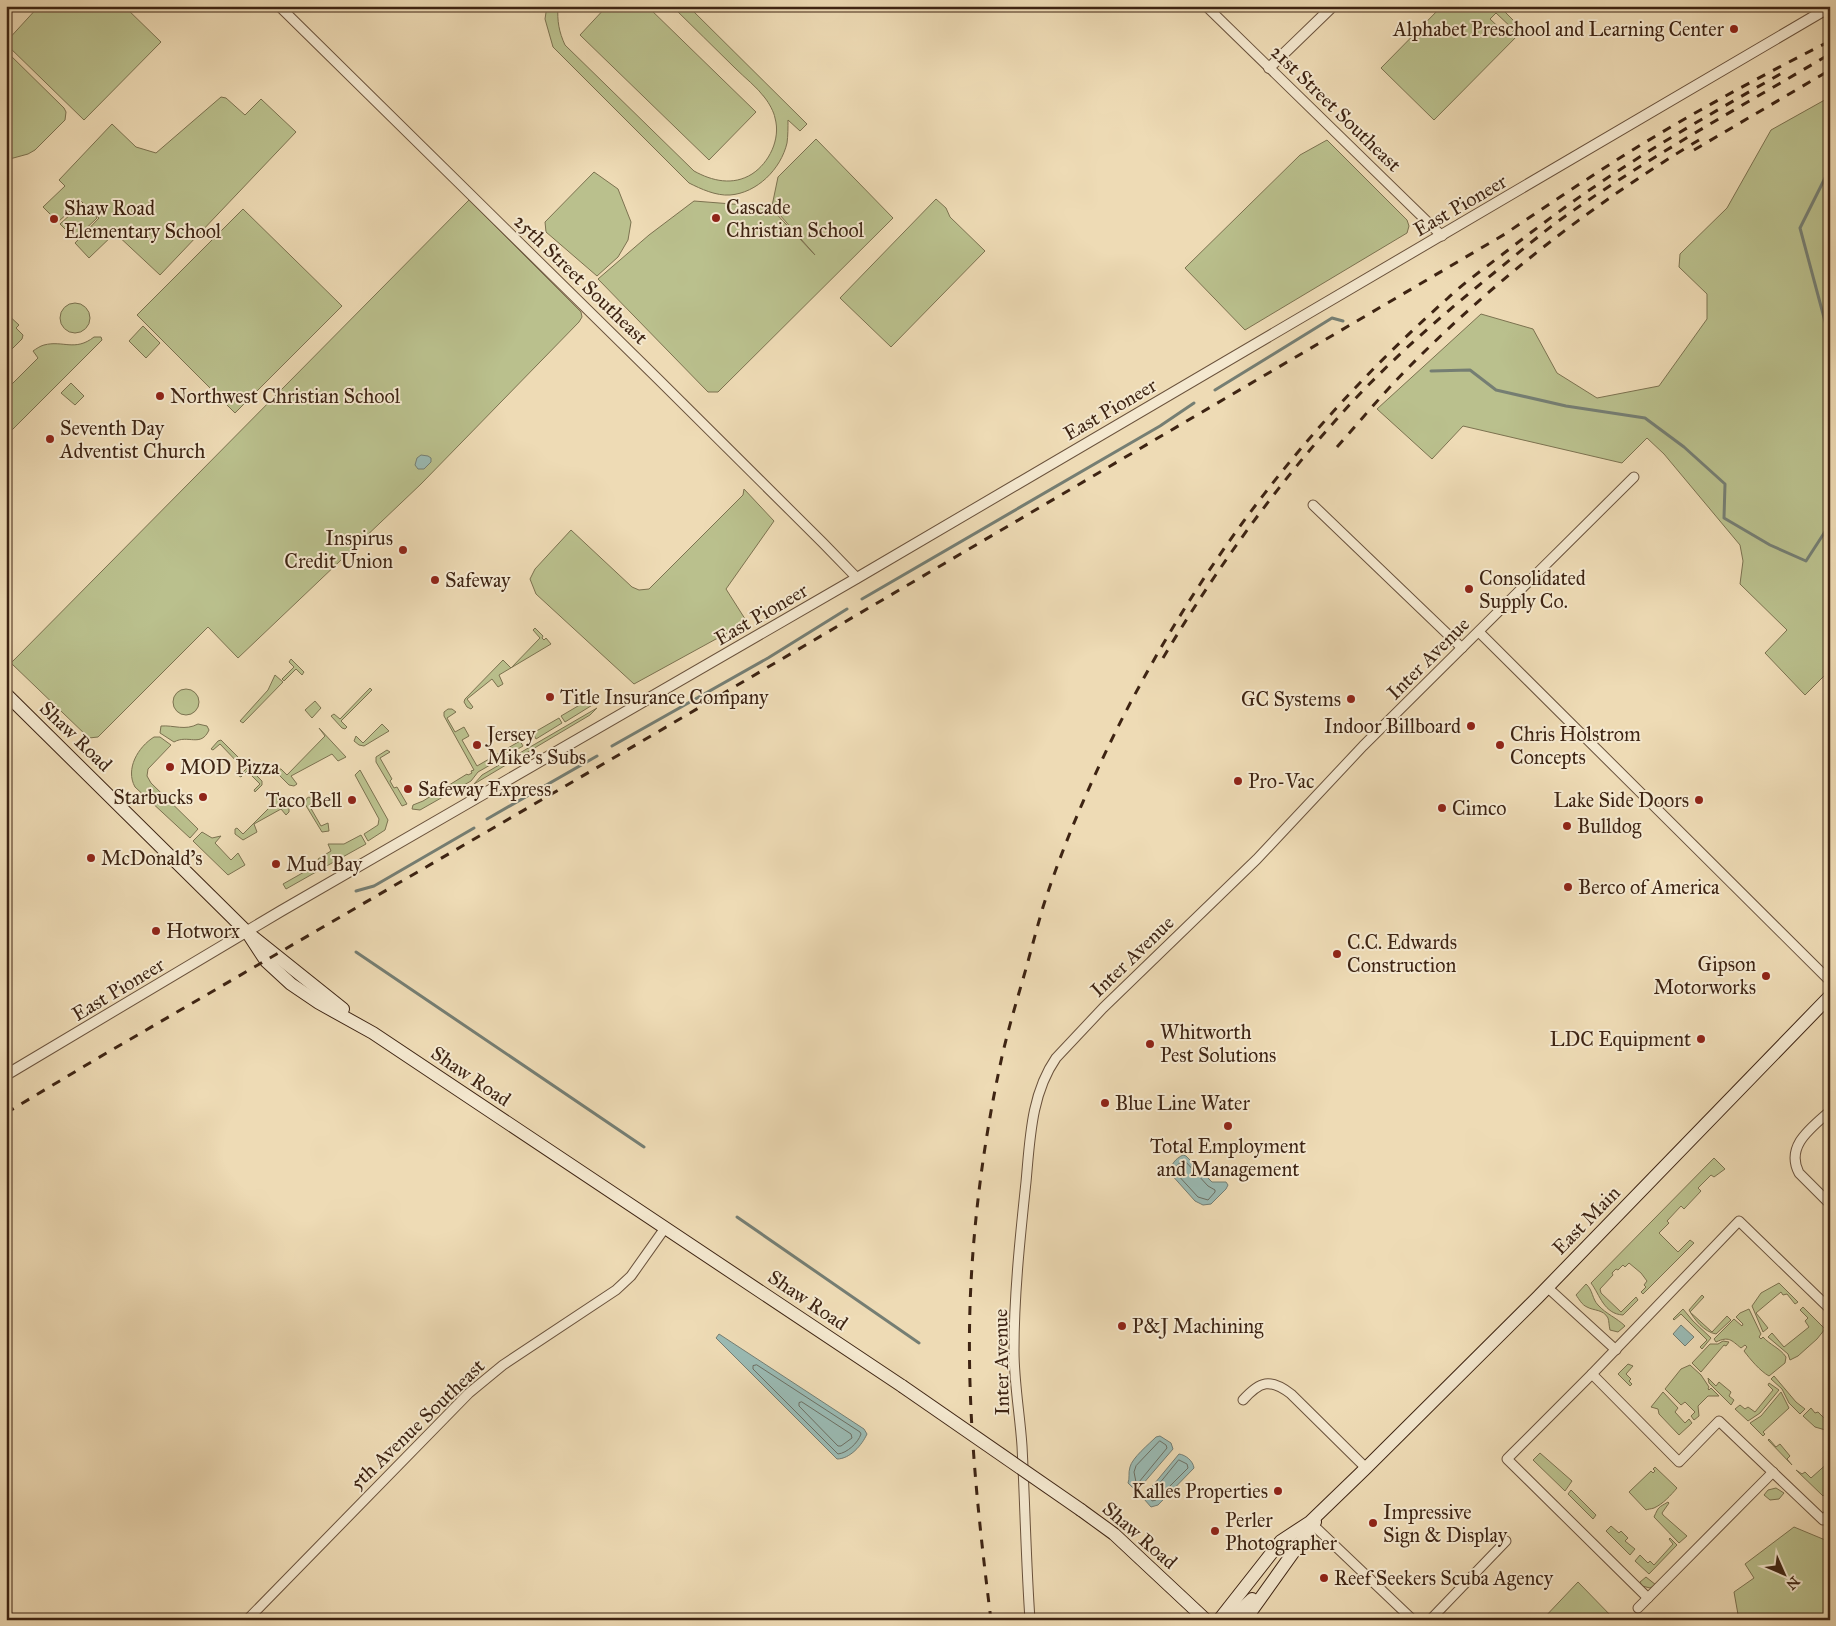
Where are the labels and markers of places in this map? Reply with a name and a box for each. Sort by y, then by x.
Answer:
place label: Alphabet Preschool and Learning Center [1392,17,1724,42]
marker: Alphabet Preschool and Learning Center [1728,23,1740,35]
place label: Cascade Christian School [726,195,865,242]
place label: Shaw Road Elementary School [64,196,222,243]
marker: Cascade Christian School [710,212,722,224]
marker: Shaw Road Elementary School [48,213,60,225]
place label: Northwest Christian School [170,384,401,408]
marker: Northwest Christian School [154,390,166,402]
place label: Seventh Day Adventist Church [59,416,205,463]
marker: Seventh Day Adventist Church [44,433,56,445]
place label: Inspirus Credit Union [284,526,393,573]
marker: Inspirus Credit Union [397,544,409,556]
place label: Consolidated Supply Co. [1479,566,1586,613]
place label: Safeway [445,568,511,592]
marker: Safeway [429,574,441,586]
marker: Consolidated Supply Co. [1463,583,1475,595]
place label: Title Insurance Company [560,685,769,709]
place label: GC Systems [1241,687,1341,711]
marker: Title Insurance Company [544,691,556,703]
marker: GC Systems [1345,693,1357,705]
place label: Indoor Billboard [1324,714,1461,738]
marker: Indoor Billboard [1465,720,1477,732]
place label: Jersey Mike's Subs [485,722,586,769]
place label: Chris Holstrom Concepts [1510,722,1641,769]
marker: Jersey Mike's Subs [471,739,483,751]
marker: Chris Holstrom Concepts [1494,739,1506,751]
place label: MOD Pizza [180,755,280,779]
marker: MOD Pizza [164,761,176,773]
place label: Pro-Vac [1248,769,1314,793]
marker: Pro-Vac [1232,775,1244,787]
place label: Safeway Express [418,777,551,801]
marker: Safeway Express [402,783,414,795]
place label: Starbucks [113,785,193,809]
place label: Taco Bell [266,788,343,812]
place label: Lake Side Doors [1553,788,1689,812]
marker: Starbucks [197,791,209,803]
marker: Taco Bell [346,794,358,806]
marker: Lake Side Doors [1693,794,1705,806]
place label: Cimco [1452,796,1507,820]
marker: Cimco [1436,802,1448,814]
place label: Bulldog [1577,814,1642,839]
marker: Bulldog [1561,820,1573,832]
place label: McDonald's [101,846,203,870]
marker: McDonald's [85,852,97,864]
place label: Mud Bay [286,852,363,876]
marker: Mud Bay [270,858,282,870]
place label: Berco of America [1578,875,1720,899]
marker: Berco of America [1562,881,1574,893]
place label: Hotworx [166,919,240,943]
marker: Hotworx [150,925,162,937]
place label: C.C. Edwards Construction [1347,930,1457,977]
marker: C.C. Edwards Construction [1331,948,1343,960]
place label: Gipson Motorworks [1653,952,1756,999]
marker: Gipson Motorworks [1760,970,1772,982]
place label: Whitworth Pest Solutions [1160,1020,1276,1067]
place label: LDC Equipment [1550,1027,1691,1052]
marker: LDC Equipment [1695,1033,1707,1045]
marker: Whitworth Pest Solutions [1144,1038,1156,1050]
place label: Blue Line Water [1115,1091,1250,1115]
marker: Blue Line Water [1099,1097,1111,1109]
marker: Total Employment and Management [1222,1120,1234,1132]
place label: Total Employment and Management [1150,1134,1306,1182]
place label: P&J Machining [1132,1314,1264,1339]
marker: P&J Machining [1116,1320,1128,1332]
place label: Kalles Properties [1132,1479,1268,1503]
marker: Kalles Properties [1272,1485,1284,1497]
place label: Impressive Sign & Display [1383,1500,1508,1548]
place label: Perler Photographer [1225,1508,1338,1556]
marker: Impressive Sign & Display [1367,1517,1379,1529]
marker: Perler Photographer [1209,1525,1221,1537]
place label: Reef Seekers Scuba Agency [1334,1566,1554,1591]
marker: Reef Seekers Scuba Agency [1318,1572,1330,1584]

